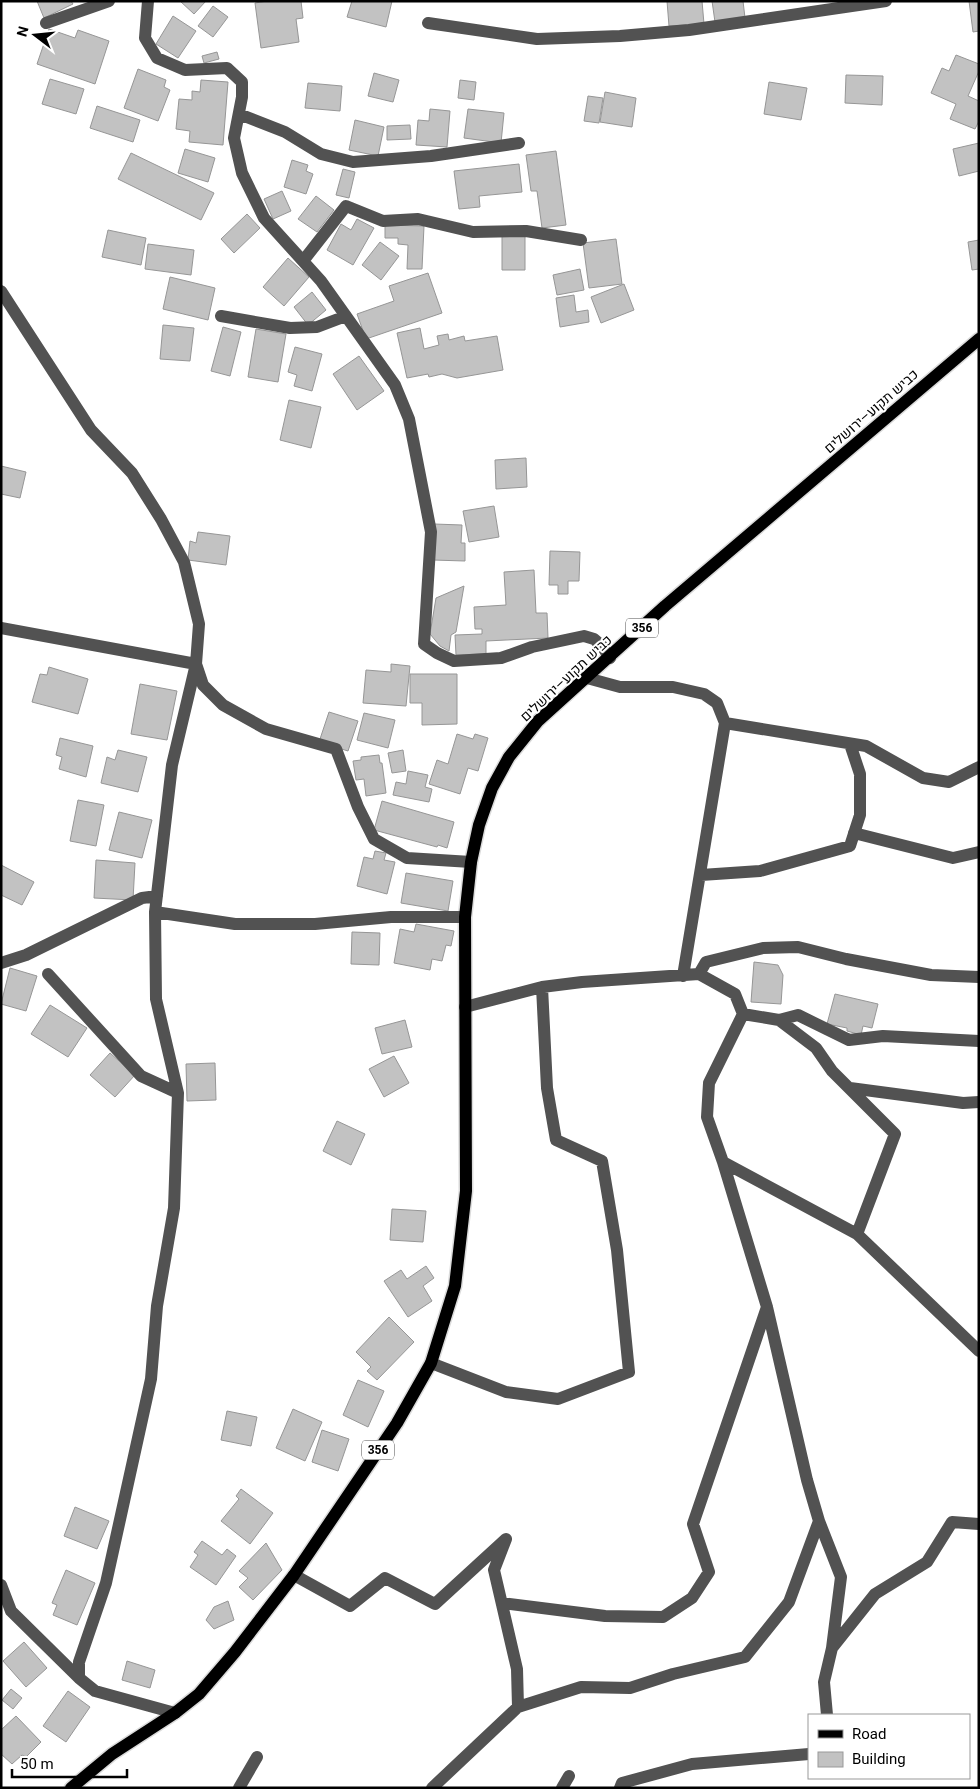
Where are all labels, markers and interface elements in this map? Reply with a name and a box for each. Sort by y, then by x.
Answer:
north arrow [10,10,60,60]
text: N [13,24,32,38]
street label: כביש תקוע–ירושלים [821,366,921,456]
road number: 356 [626,618,658,638]
street label: כביש תקוע–ירושלים [517,631,615,725]
road number: 356 [362,1440,394,1460]
legend [808,1714,970,1779]
text: Road [852,1725,886,1743]
scale bar [12,1746,128,1778]
text: Building [852,1750,906,1768]
text: 50 m [20,1755,54,1773]

